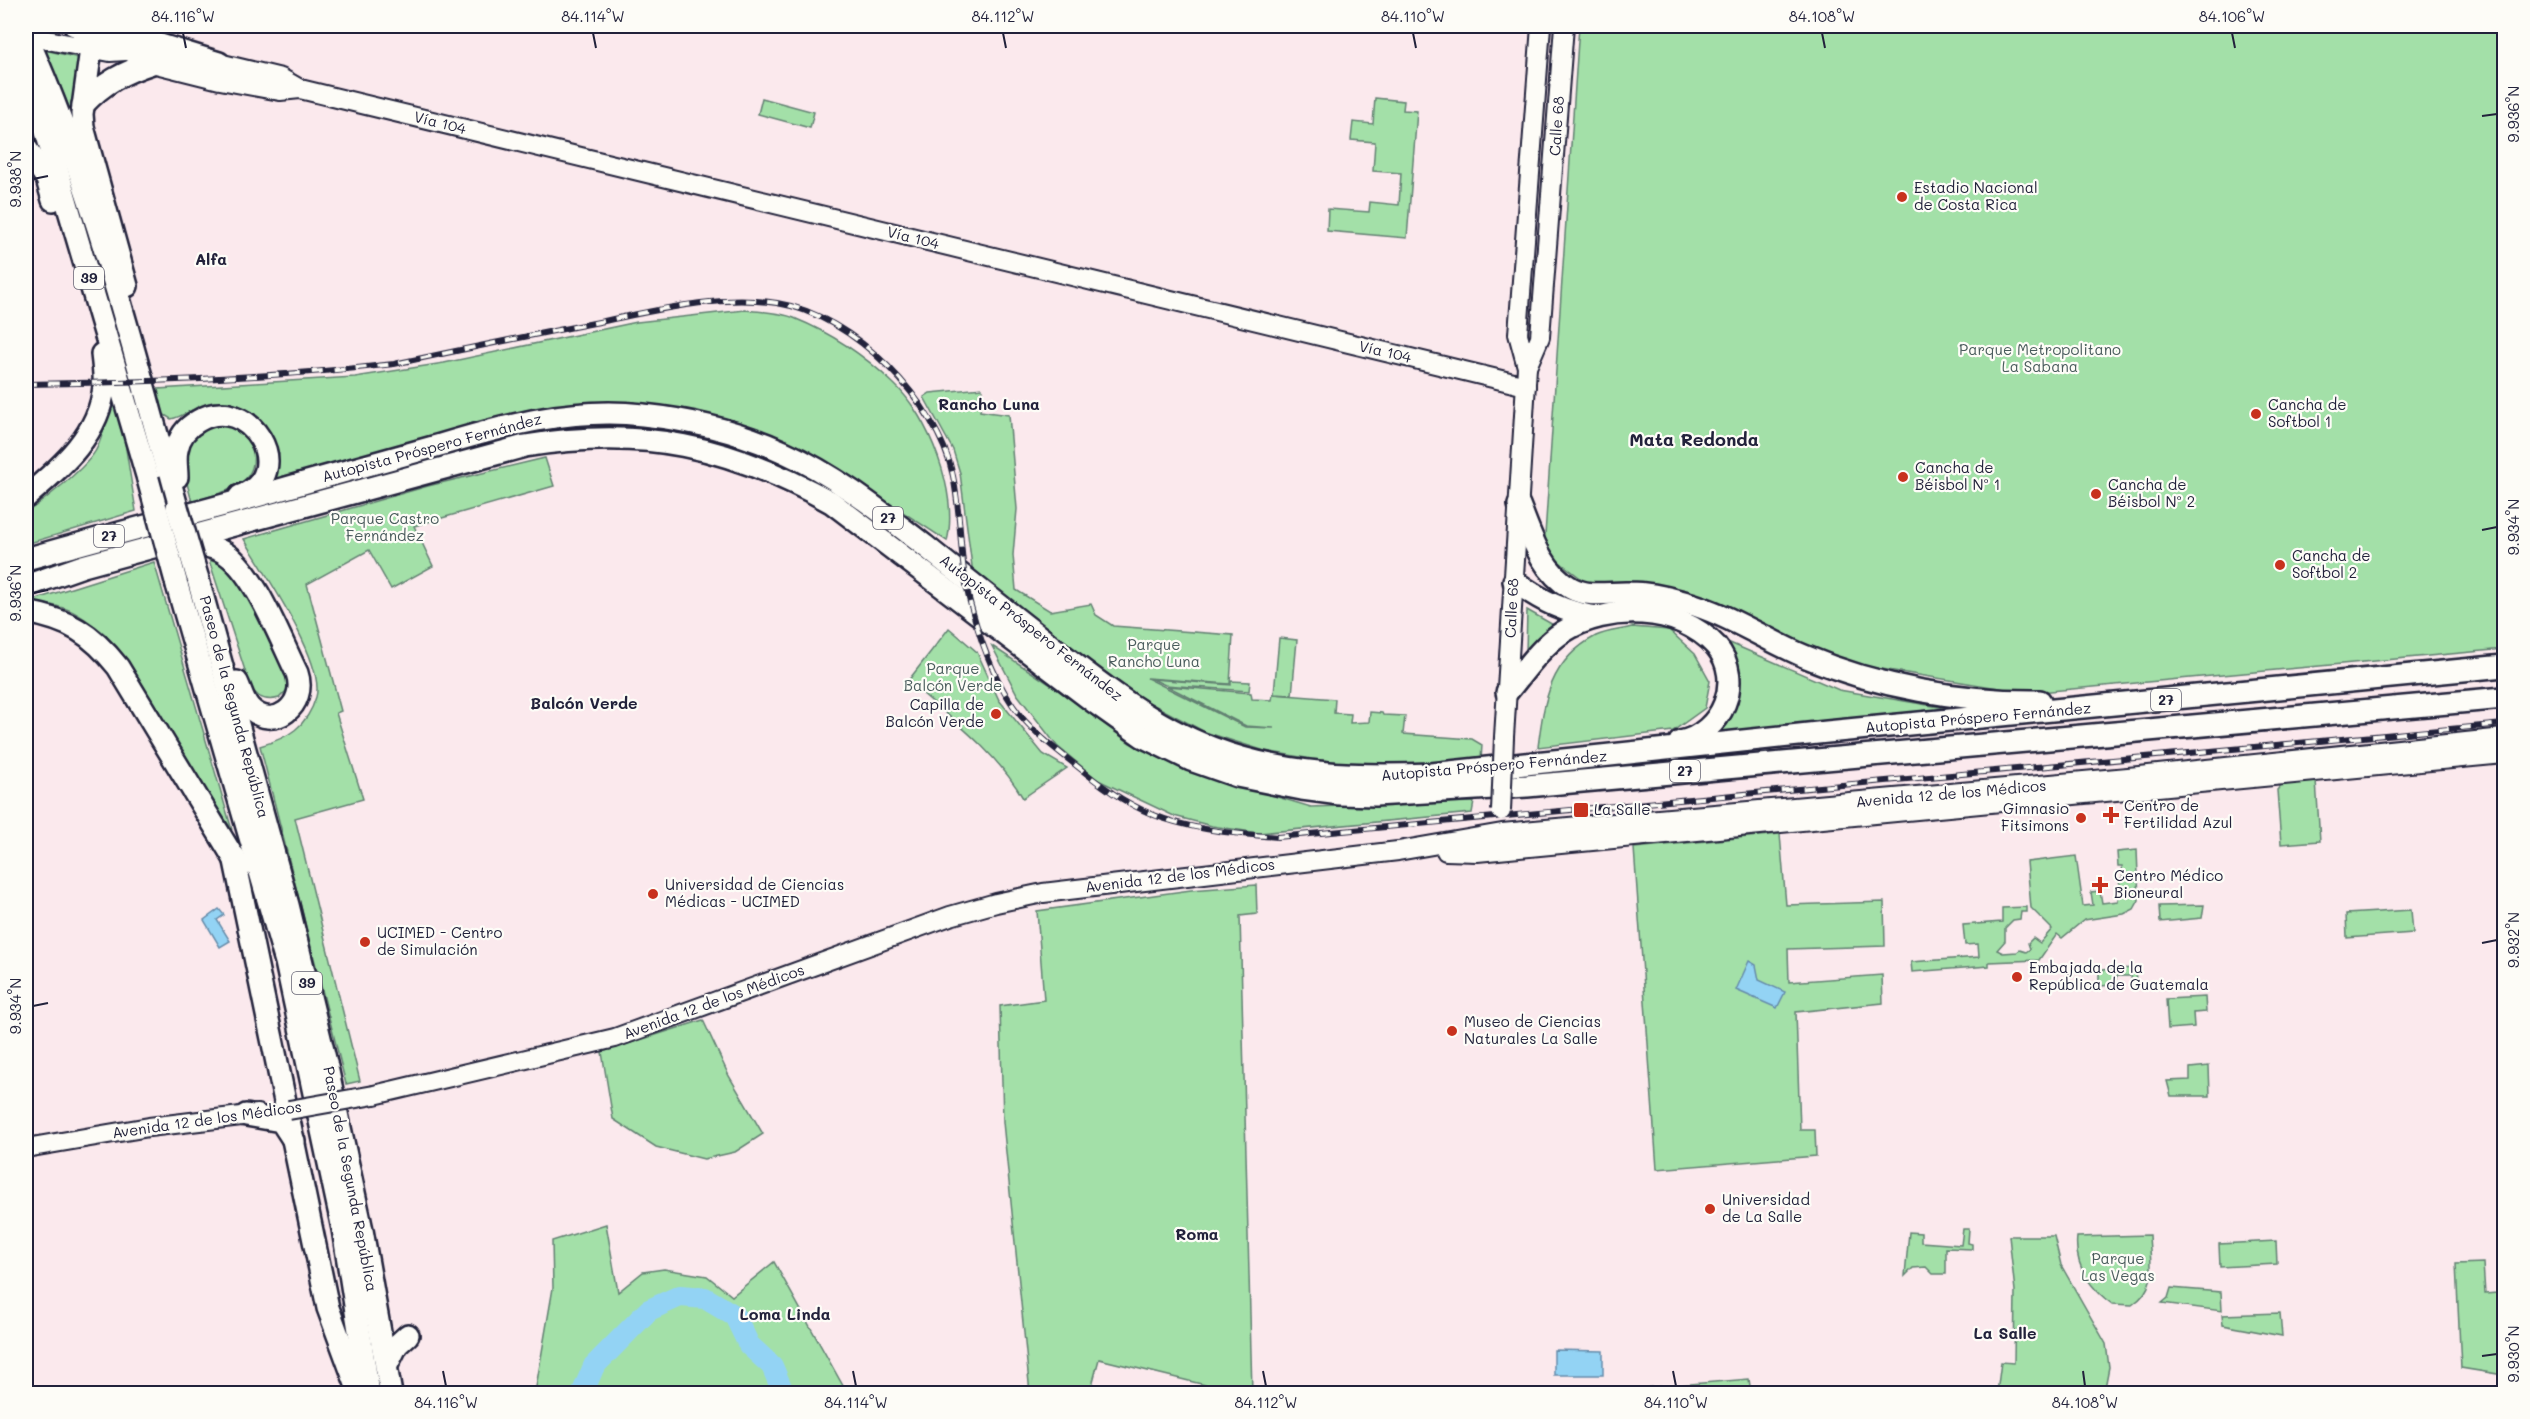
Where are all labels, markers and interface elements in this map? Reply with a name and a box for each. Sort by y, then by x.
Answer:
text: 84.116°W [151,6,215,26]
text: 84.114°W [561,6,625,26]
text: 84.112°W [971,6,1035,26]
text: 84.110°W [1381,6,1445,26]
text: 84.108°W [1789,6,1855,26]
text: 84.106°W [2199,6,2265,26]
text: 9.936°N [2503,86,2523,142]
street label: Calle 68 [1544,95,1568,156]
street label: Vía 104 [412,106,469,138]
text: 9.938°N [5,151,25,207]
place label: Estadio Nacional de Costa Rica [1914,177,2038,214]
marker: Estadio Nacional de Costa Rica [1895,190,1909,204]
street label: Vía 104 [885,221,942,253]
district label: Alfa [195,248,227,269]
road number: 39 [74,267,104,289]
street label: Vía 104 [1357,335,1414,367]
park label: Parque Metropolitano La Sabana [1959,339,2121,376]
district label: Rancho Luna [938,393,1040,414]
place label: Cancha de Softbol 1 [2268,394,2347,431]
marker: Cancha de Softbol 1 [2249,407,2263,421]
street label: Autopista Próspero Fernández [320,408,544,486]
district label: Mata Redonda [1629,427,1759,451]
place label: Cancha de Béisbol Nº 1 [1915,457,2000,494]
marker: Cancha de Béisbol Nº 1 [1896,470,1910,484]
place label: Cancha de Béisbol Nº 2 [2108,474,2195,511]
marker: Cancha de Béisbol Nº 2 [2089,487,2103,501]
text: 9.934°N [2503,499,2523,555]
road number: 27 [873,507,903,529]
park label: Parque Castro Fernández [331,508,439,545]
road number: 27 [94,525,124,547]
place label: Cancha de Softbol 2 [2292,545,2371,582]
street label: Autopista Próspero Fernández [936,549,1127,705]
marker: Cancha de Softbol 2 [2273,558,2287,572]
text: 9.936°N [5,565,25,621]
street label: Calle 68 [1499,578,1523,638]
street label: Paseo de la Segunda República [196,593,274,820]
park label: Parque Rancho Luna [1108,634,1200,671]
park label: Parque Balcón Verde [904,658,1002,695]
road number: 27 [2151,689,2181,711]
district label: Balcón Verde [530,692,638,713]
place label: Capilla de Balcón Verde [885,694,984,731]
street label: Autopista Próspero Fernández [1864,697,2092,737]
marker: Capilla de Balcón Verde [989,707,1003,721]
street label: Autopista Próspero Fernández [1380,745,1608,785]
road number: 27 [1670,760,1700,782]
street label: Avenida 12 de los Médicos [1855,775,2047,811]
place label: Centro de Fertilidad Azul [2124,795,2233,832]
place label: Gimnasio Fitsimons [2001,798,2069,835]
place label: La Salle [1594,799,1651,819]
marker: La Salle [1572,801,1590,819]
marker: Centro de Fertilidad Azul [2102,806,2120,824]
marker: Gimnasio Fitsimons [2074,811,2088,825]
street label: Avenida 12 de los Médicos [1084,853,1276,897]
place label: Centro Médico Bioneural [2114,865,2223,902]
place label: Universidad de Ciencias Médicas - UCIMED [665,874,844,911]
marker: Centro Médico Bioneural [2091,876,2109,894]
marker: Universidad de Ciencias Médicas - UCIMED [646,887,660,901]
text: 9.932°N [2503,912,2523,968]
place label: UCIMED - Centro de Simulación [377,922,503,959]
marker: UCIMED - Centro de Simulación [358,935,372,949]
place label: Embajada de la República de Guatemala [2029,957,2209,994]
street label: Avenida 12 de los Médicos [620,959,807,1043]
marker: Embajada de la República de Guatemala [2010,970,2024,984]
road number: 39 [292,972,322,994]
text: 9.934°N [5,978,25,1034]
place label: Museo de Ciencias Naturales La Salle [1464,1011,1601,1048]
marker: Museo de Ciencias Naturales La Salle [1445,1024,1459,1038]
street label: Paseo de la Segunda República [319,1064,383,1293]
street label: Avenida 12 de los Médicos [111,1096,303,1142]
place label: Universidad de La Salle [1722,1189,1810,1226]
marker: Universidad de La Salle [1703,1202,1717,1216]
district label: Roma [1175,1223,1219,1244]
park label: Parque Las Vegas [2081,1248,2155,1285]
district label: Loma Linda [739,1303,831,1324]
district label: La Salle [1974,1322,2036,1343]
text: 9.930°N [2503,1325,2523,1383]
text: 84.116°W [414,1392,478,1412]
text: 84.114°W [824,1392,888,1412]
text: 84.112°W [1234,1392,1298,1412]
text: 84.110°W [1644,1392,1708,1412]
text: 84.108°W [2052,1392,2118,1412]

